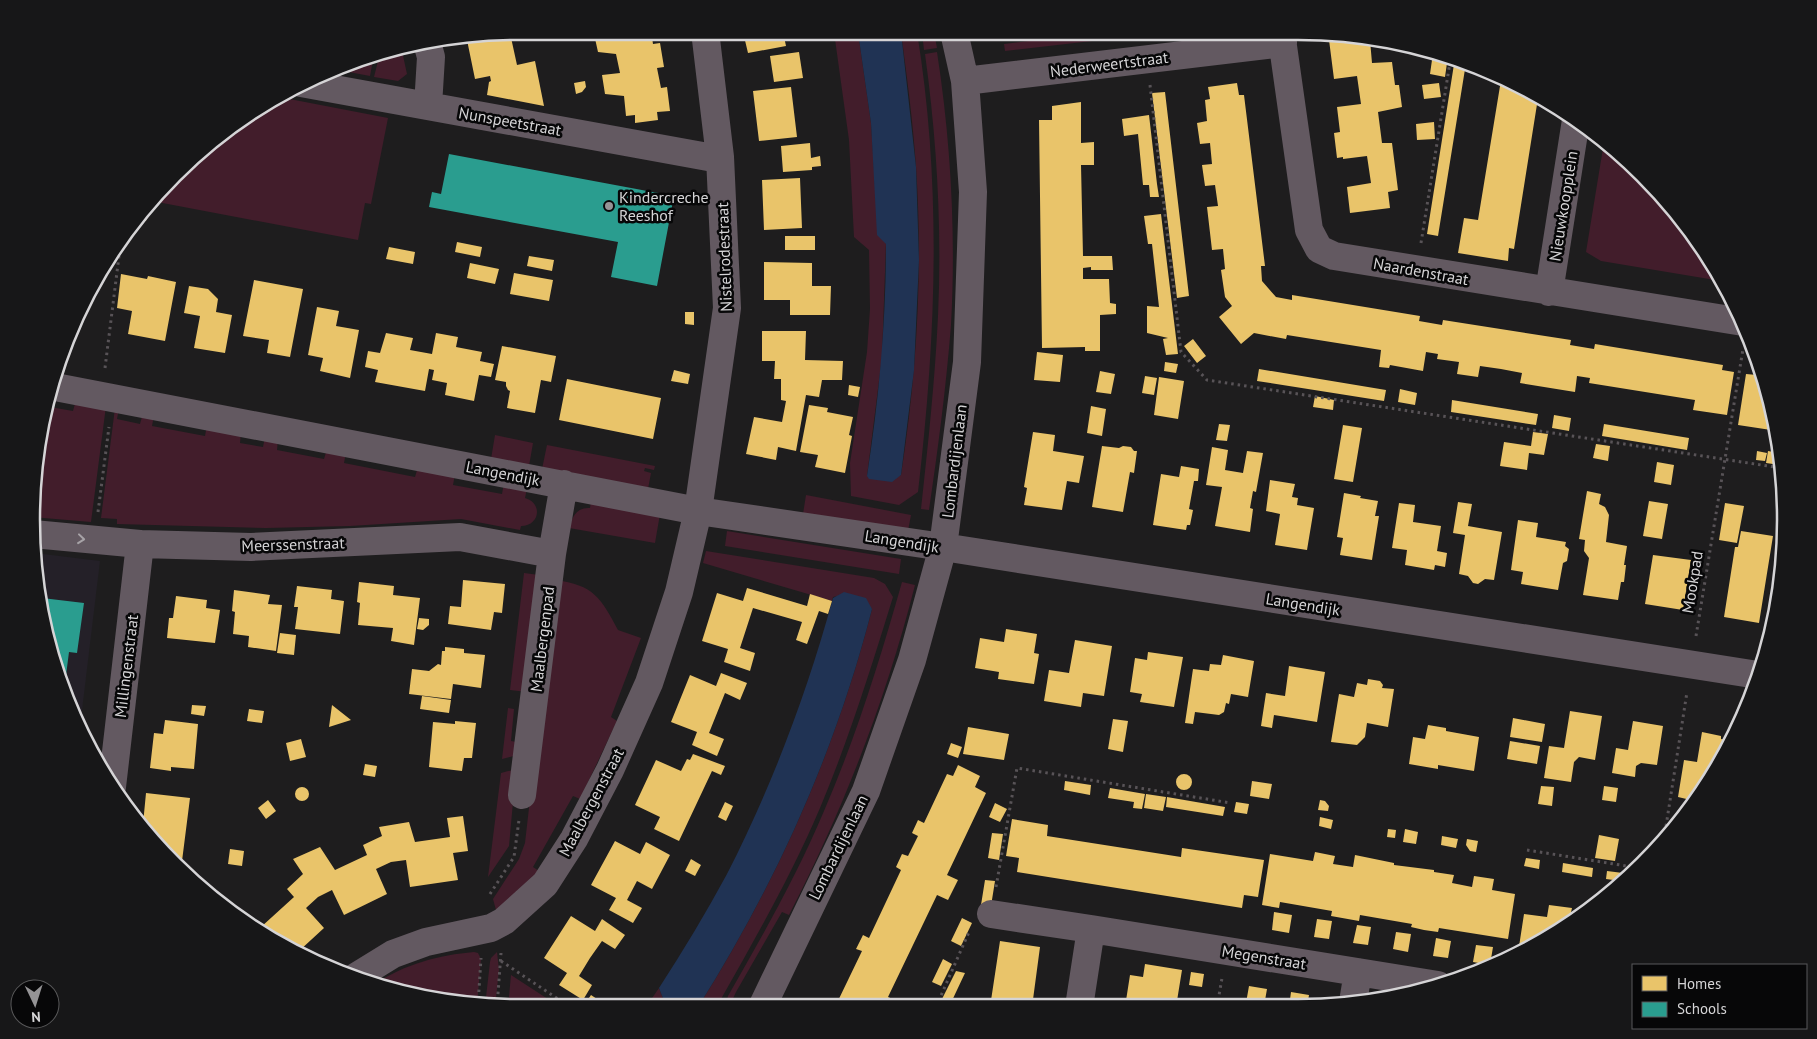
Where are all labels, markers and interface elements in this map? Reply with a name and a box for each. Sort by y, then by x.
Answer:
street label: Nederweertstraat [1049,47,1170,81]
street label: Nunspeetstraat [457,102,563,140]
street label: Nieuwkoopplein [1544,149,1582,263]
place label: Kindercreche Reeshof [619,187,709,225]
marker: Kindercreche Reeshof [603,200,615,212]
street label: Nistelrodestraat [712,201,736,312]
street label: Naardenstraat [1372,253,1471,289]
street label: Lombardijenlaan [937,403,971,519]
street label: Langendijk [464,456,542,490]
street label: Langendijk [863,525,941,557]
street label: Meerssenstraat [241,532,346,556]
one-way arrow [77,533,85,544]
street label: Mookpad [1677,549,1707,615]
street label: Maalbergenpad [526,585,558,693]
street label: Langendijk [1264,588,1342,620]
street label: Millingenstraat [110,613,142,719]
street label: Maalbergenstraat [554,744,628,860]
street label: Lombardijenlaan [804,791,872,903]
street label: Megenstraat [1220,940,1308,974]
legend [1632,964,1807,1029]
text: Homes [1677,974,1721,993]
north arrow [10,979,60,1029]
text: Schools [1677,999,1727,1018]
text: N [31,1008,41,1026]

